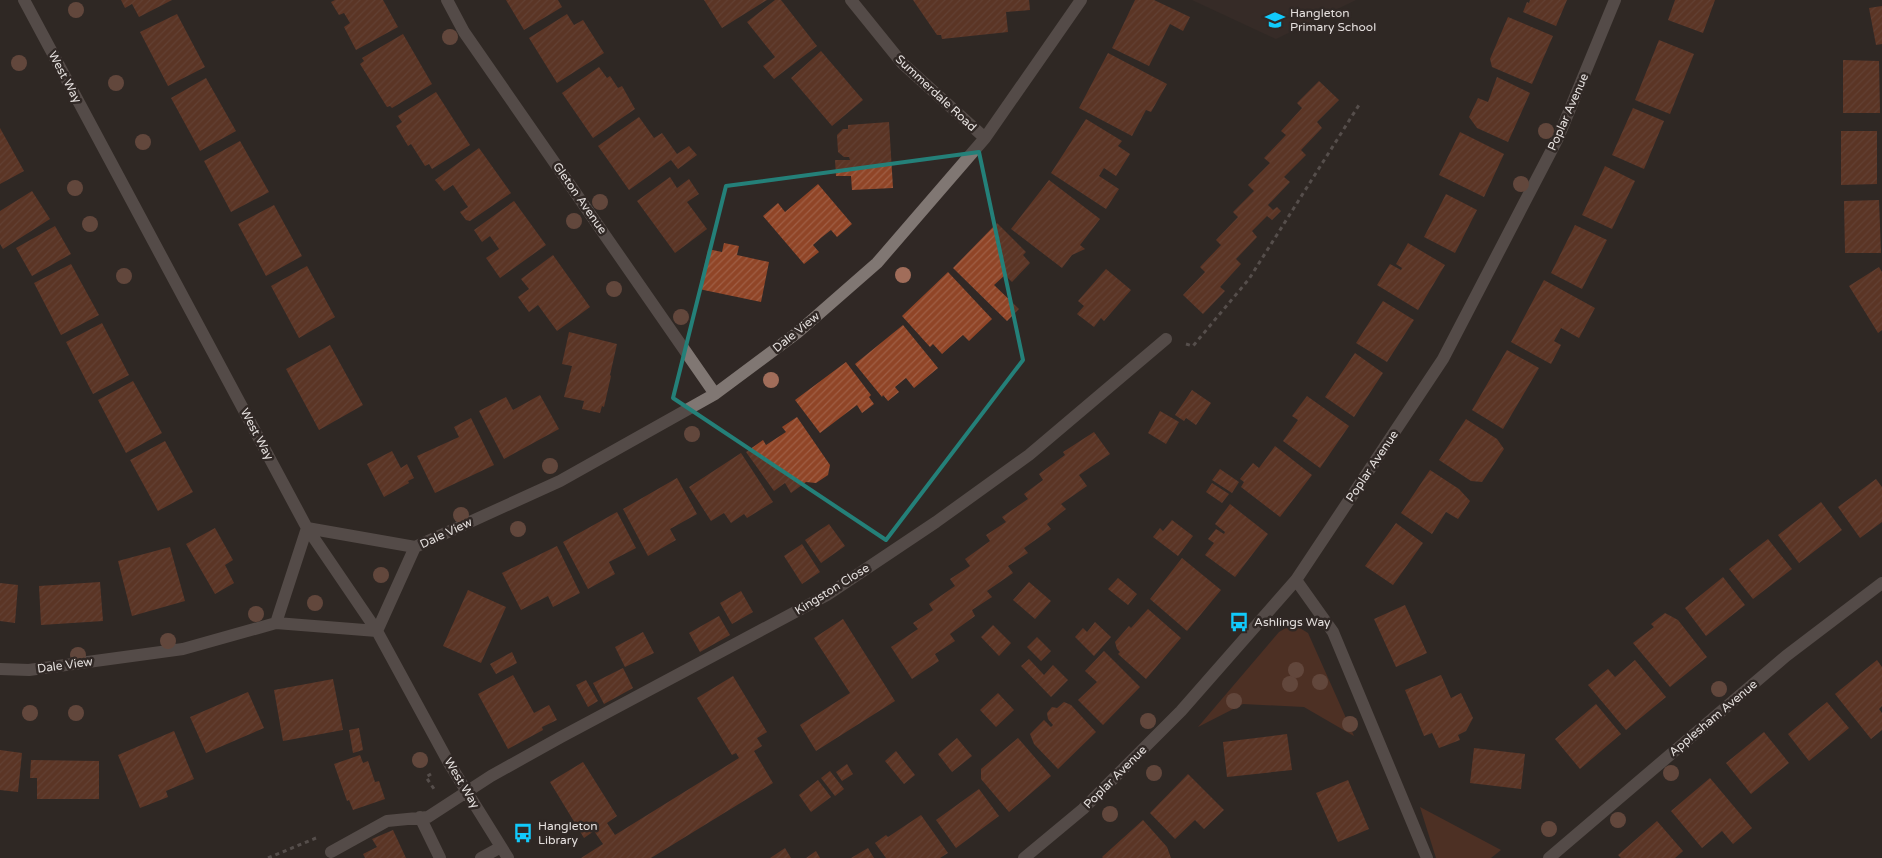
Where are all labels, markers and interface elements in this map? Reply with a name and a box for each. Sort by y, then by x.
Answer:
place label: Hangleton Primary School [1290,6,1376,34]
school or university icon: Hangleton Primary School [1264,9,1286,31]
street label: West Way [46,49,85,106]
street label: Summerdale Road [893,52,979,134]
street label: Poplar Avenue [1545,71,1591,153]
street label: Gleton Avenue [550,160,610,237]
street label: Dale View [770,309,823,355]
street label: West Way [238,406,277,463]
street label: Poplar Avenue [1343,427,1401,504]
street label: Dale View [418,515,475,551]
street label: Kingston Close [792,560,872,617]
bus stop icon: Ashlings Way [1228,611,1250,633]
place label: Ashlings Way [1254,615,1331,629]
street label: Dale View [36,654,94,676]
street label: Applesham Avenue [1666,677,1760,759]
street label: Poplar Avenue [1081,743,1149,811]
street label: West Way [441,755,483,811]
place label: Hangleton Library [538,819,598,847]
bus stop icon: Hangleton Library [512,822,534,844]

